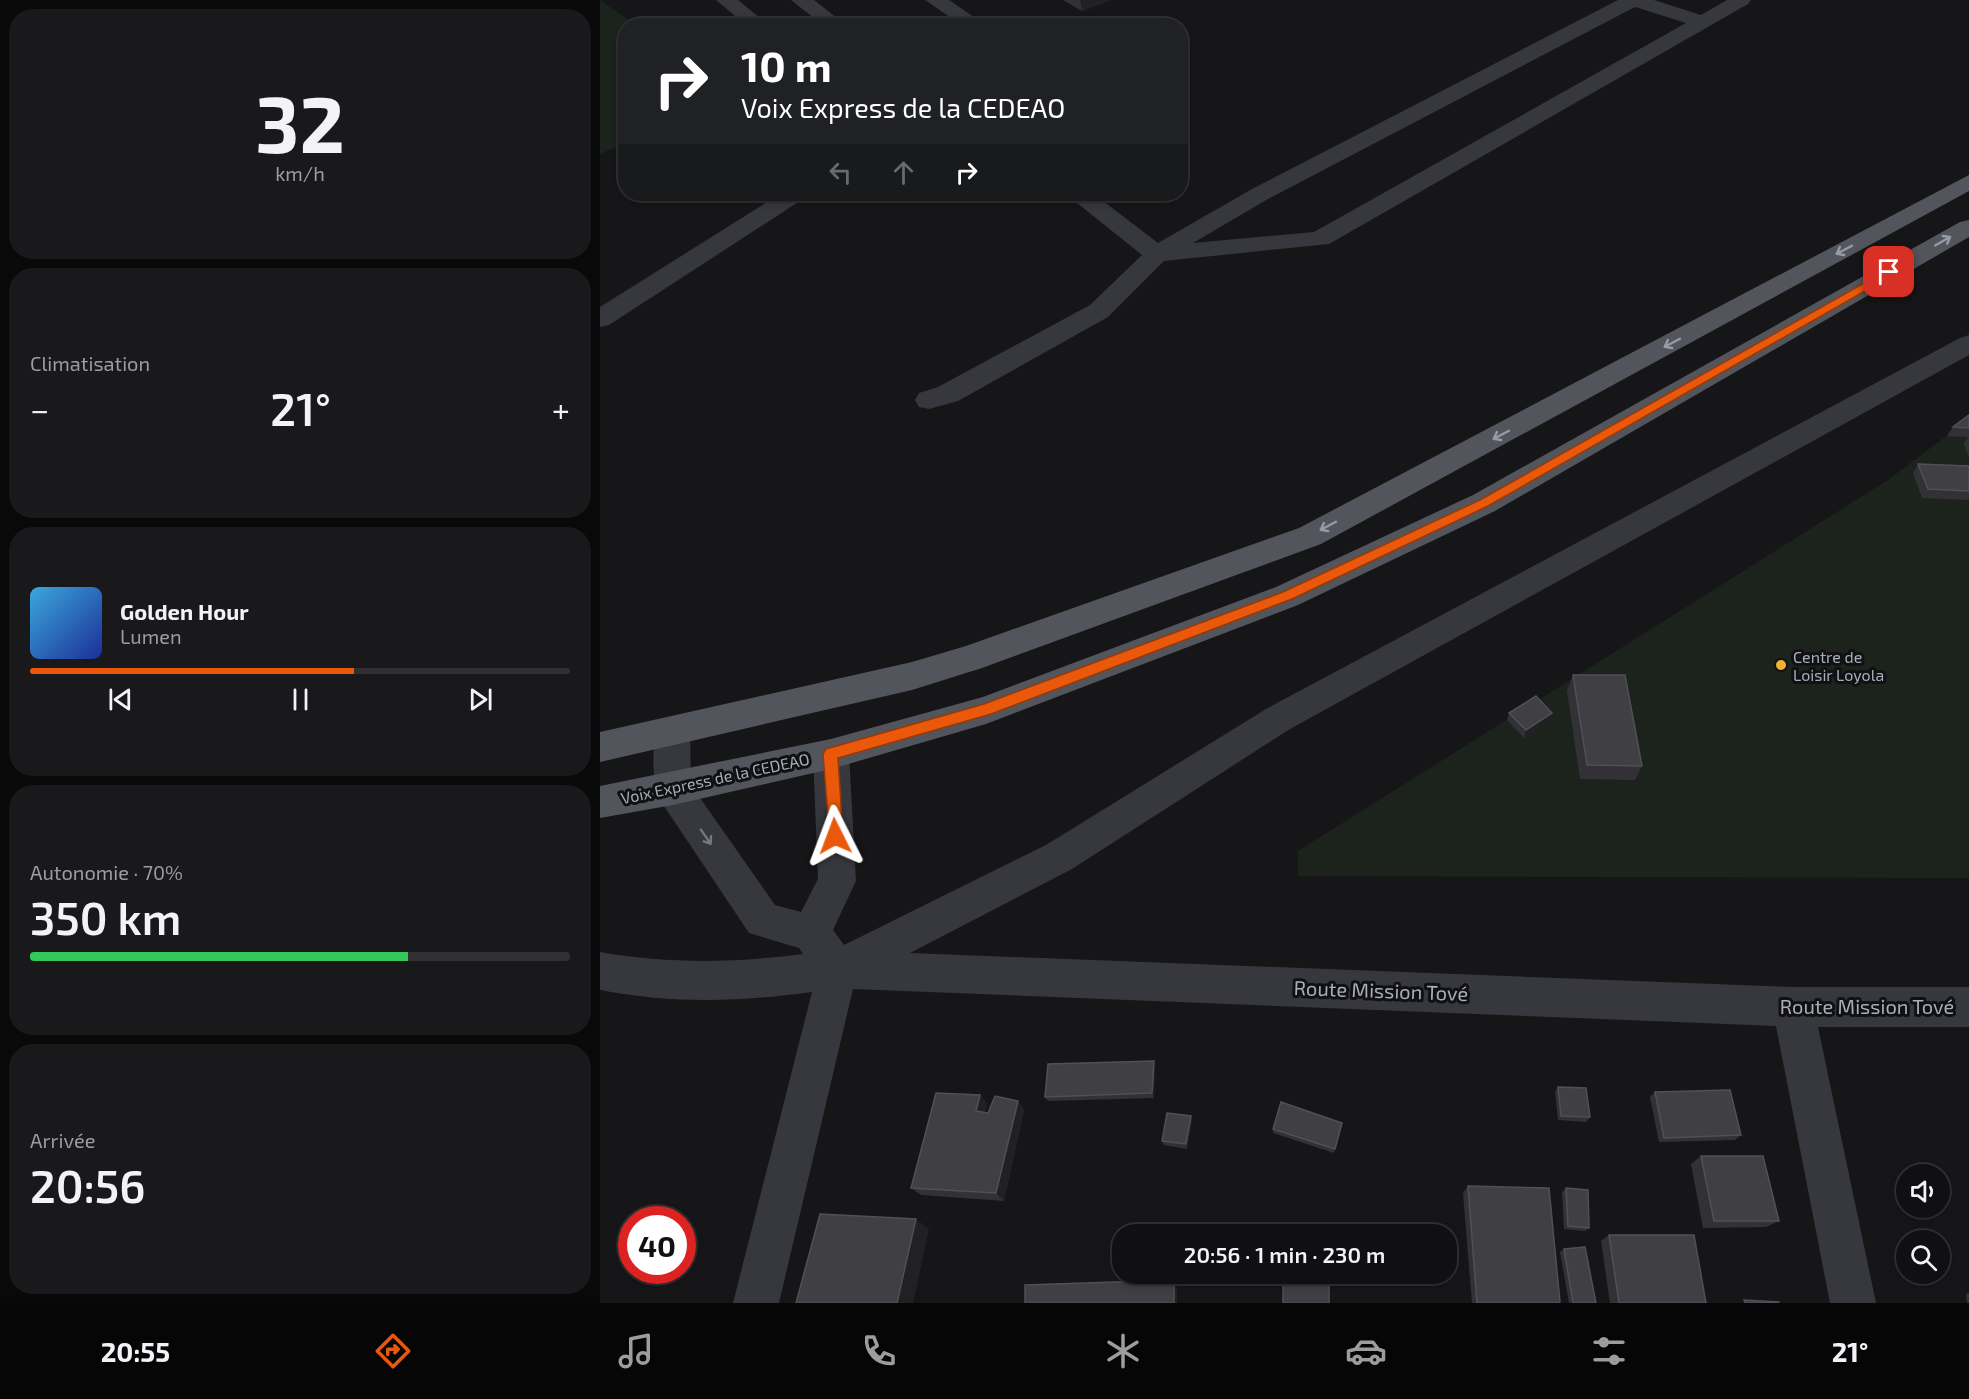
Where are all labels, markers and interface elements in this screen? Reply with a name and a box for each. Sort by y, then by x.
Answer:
text: 10 m [741,40,832,90]
icon: right [642,42,720,120]
text: 32 [255,75,345,169]
text: Voix Express de la CEDEAO [741,91,1065,123]
icon: left [824,156,857,189]
icon: ahead [887,156,920,189]
icon: right [950,156,983,189]
text: km/h [275,161,325,185]
one-way arrow [1935,235,1952,247]
one-way arrow [1836,244,1853,256]
pin [1863,246,1914,297]
icon: arrive [1872,255,1905,288]
one-way arrow [1664,337,1681,349]
text: Climatisation [30,351,150,375]
text: 21° [270,381,331,435]
text: − [30,389,49,429]
text: + [552,389,570,429]
one-way arrow [1492,430,1510,441]
one-way arrow [1320,521,1338,533]
text: Golden Hour [120,598,249,624]
text: Lumen [120,624,182,648]
place label: Centre de Loisir Loyola [1793,647,1884,684]
marker: Centre de Loisir Loyola [1774,658,1788,672]
icon: previous [104,683,137,716]
icon: pause [284,683,317,716]
icon: next [464,683,497,716]
street label: Voix Express de la CEDEAO [619,749,811,807]
position arrow [803,804,867,868]
one-way arrow [700,829,712,845]
text: Autonomie · 70% [30,860,183,884]
text: 350 km [30,890,181,944]
street label: Route Mission Tové [1293,975,1469,1005]
street label: Route Mission Tové [1780,994,1954,1018]
text: Arrivée [30,1128,95,1152]
text: 20:56 [30,1158,146,1212]
map controls [1896,1164,1950,1284]
button: sound [1896,1164,1950,1218]
speed limit sign: 40 [618,1206,696,1284]
button: search [1896,1230,1950,1284]
text: 20:56 · 1 min · 230 m [1184,1241,1385,1267]
icon: directions [372,1330,414,1372]
icon: music [615,1330,657,1372]
icon: phone [858,1330,900,1372]
icon: climate [1102,1330,1144,1372]
icon: car [1345,1330,1387,1372]
icon: filters [1588,1330,1630,1372]
text: 20:55 [101,1335,170,1367]
text: 21° [1832,1335,1868,1367]

